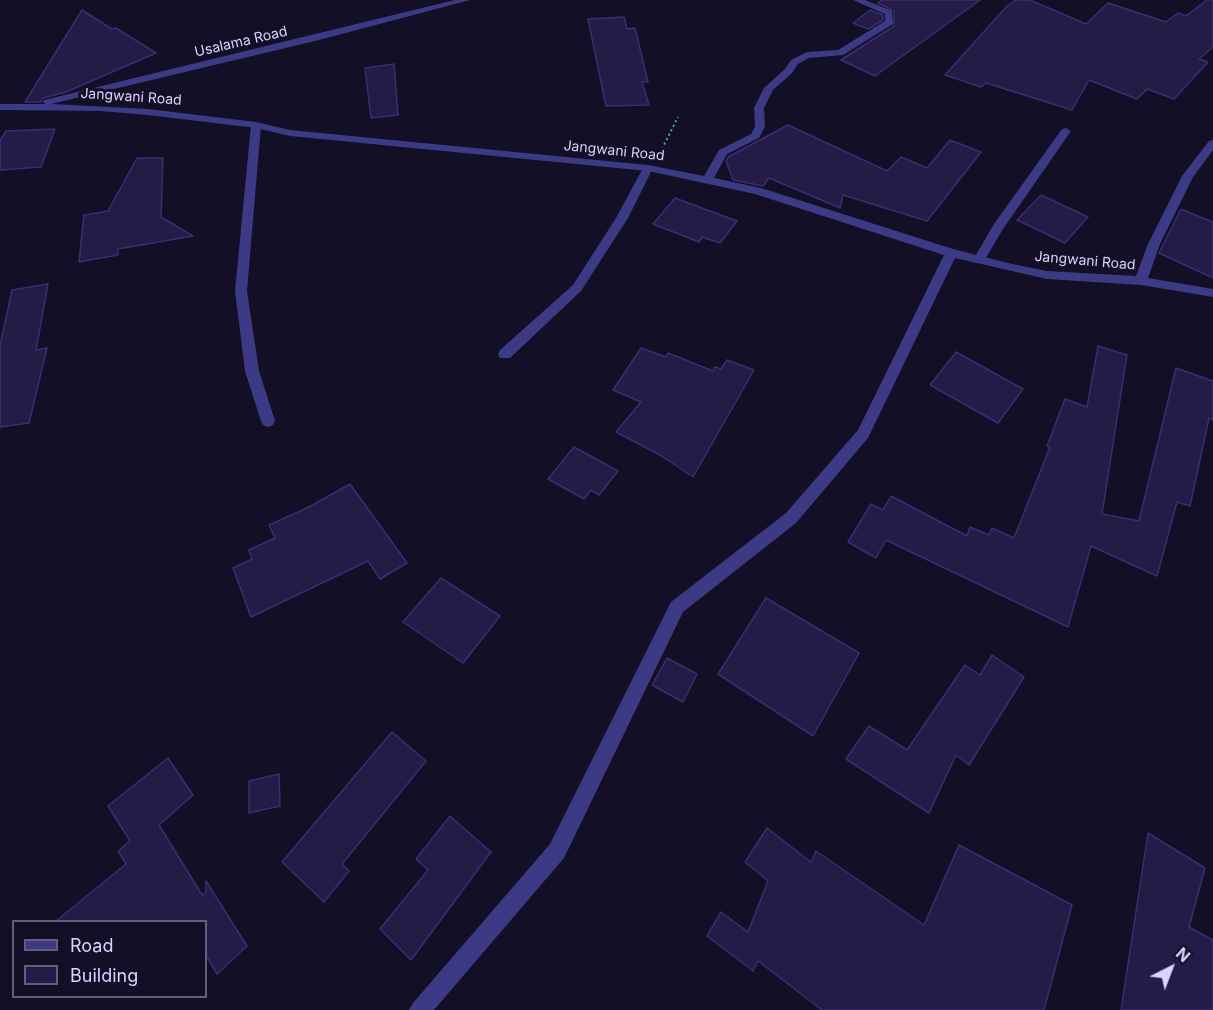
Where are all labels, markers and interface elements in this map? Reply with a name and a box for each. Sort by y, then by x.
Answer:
street label: Usalama Road [193,23,289,61]
street label: Jangwani Road [80,85,182,109]
street label: Jangwani Road [563,137,665,165]
street label: Jangwani Road [1034,248,1136,274]
legend [12,920,207,998]
text: Road [70,935,113,956]
north arrow [1141,938,1201,998]
text: N [1172,943,1194,966]
text: Building [70,965,138,986]

